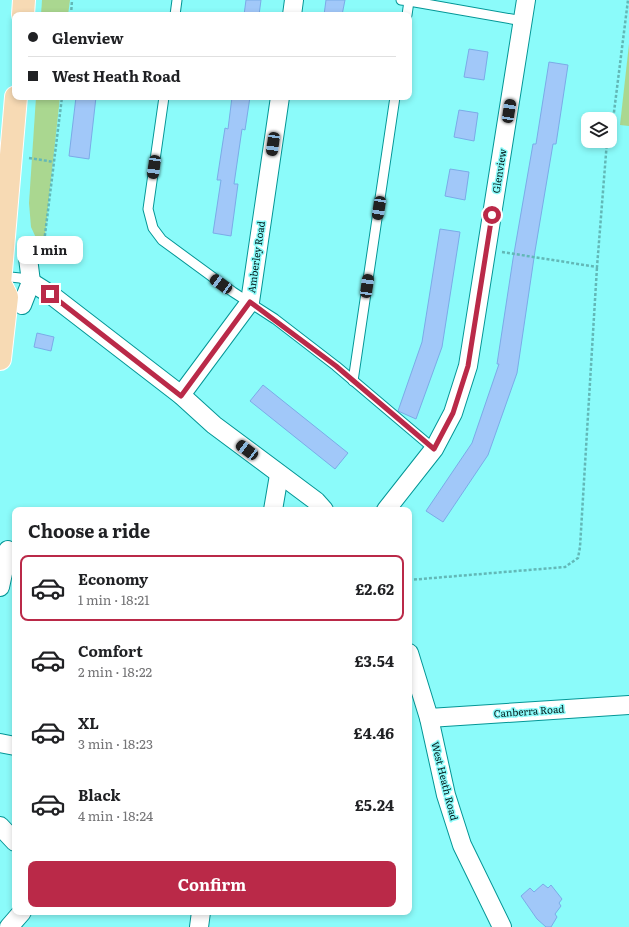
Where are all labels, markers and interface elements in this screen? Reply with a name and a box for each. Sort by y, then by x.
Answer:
text: Glenview [52,26,124,49]
text: West Heath Road [52,64,181,87]
car [501,98,517,124]
map controls [581,112,617,148]
button: layers [581,112,617,148]
car [265,131,281,157]
street label: Glenview [488,147,509,194]
car [146,154,162,180]
car [371,195,387,221]
route start [483,206,501,224]
street label: Amberley Road [243,220,268,294]
callout: 1 min [17,236,83,264]
text: 1 min [33,240,67,259]
car [208,272,234,296]
car [359,273,375,299]
route end [41,285,59,303]
car [234,438,260,462]
text: Choose a ride [28,517,150,544]
text: Economy [78,567,148,590]
icon: car [30,570,66,606]
text: £2.62 [355,577,394,600]
text: 1 min · 18:21 [78,590,150,609]
text: Comfort [78,639,143,662]
icon: car [30,642,66,678]
text: £3.54 [354,649,394,672]
text: 2 min · 18:22 [78,662,152,681]
street label: Canberra Road [493,701,565,720]
text: XL [78,711,99,734]
icon: car [30,714,66,750]
text: £4.46 [354,721,394,744]
text: 3 min · 18:23 [78,734,153,753]
street label: West Heath Road [428,740,463,822]
text: Black [78,783,121,806]
icon: car [30,786,66,822]
text: £5.24 [355,793,394,816]
text: 4 min · 18:24 [78,806,153,825]
button: Confirm [28,861,396,907]

